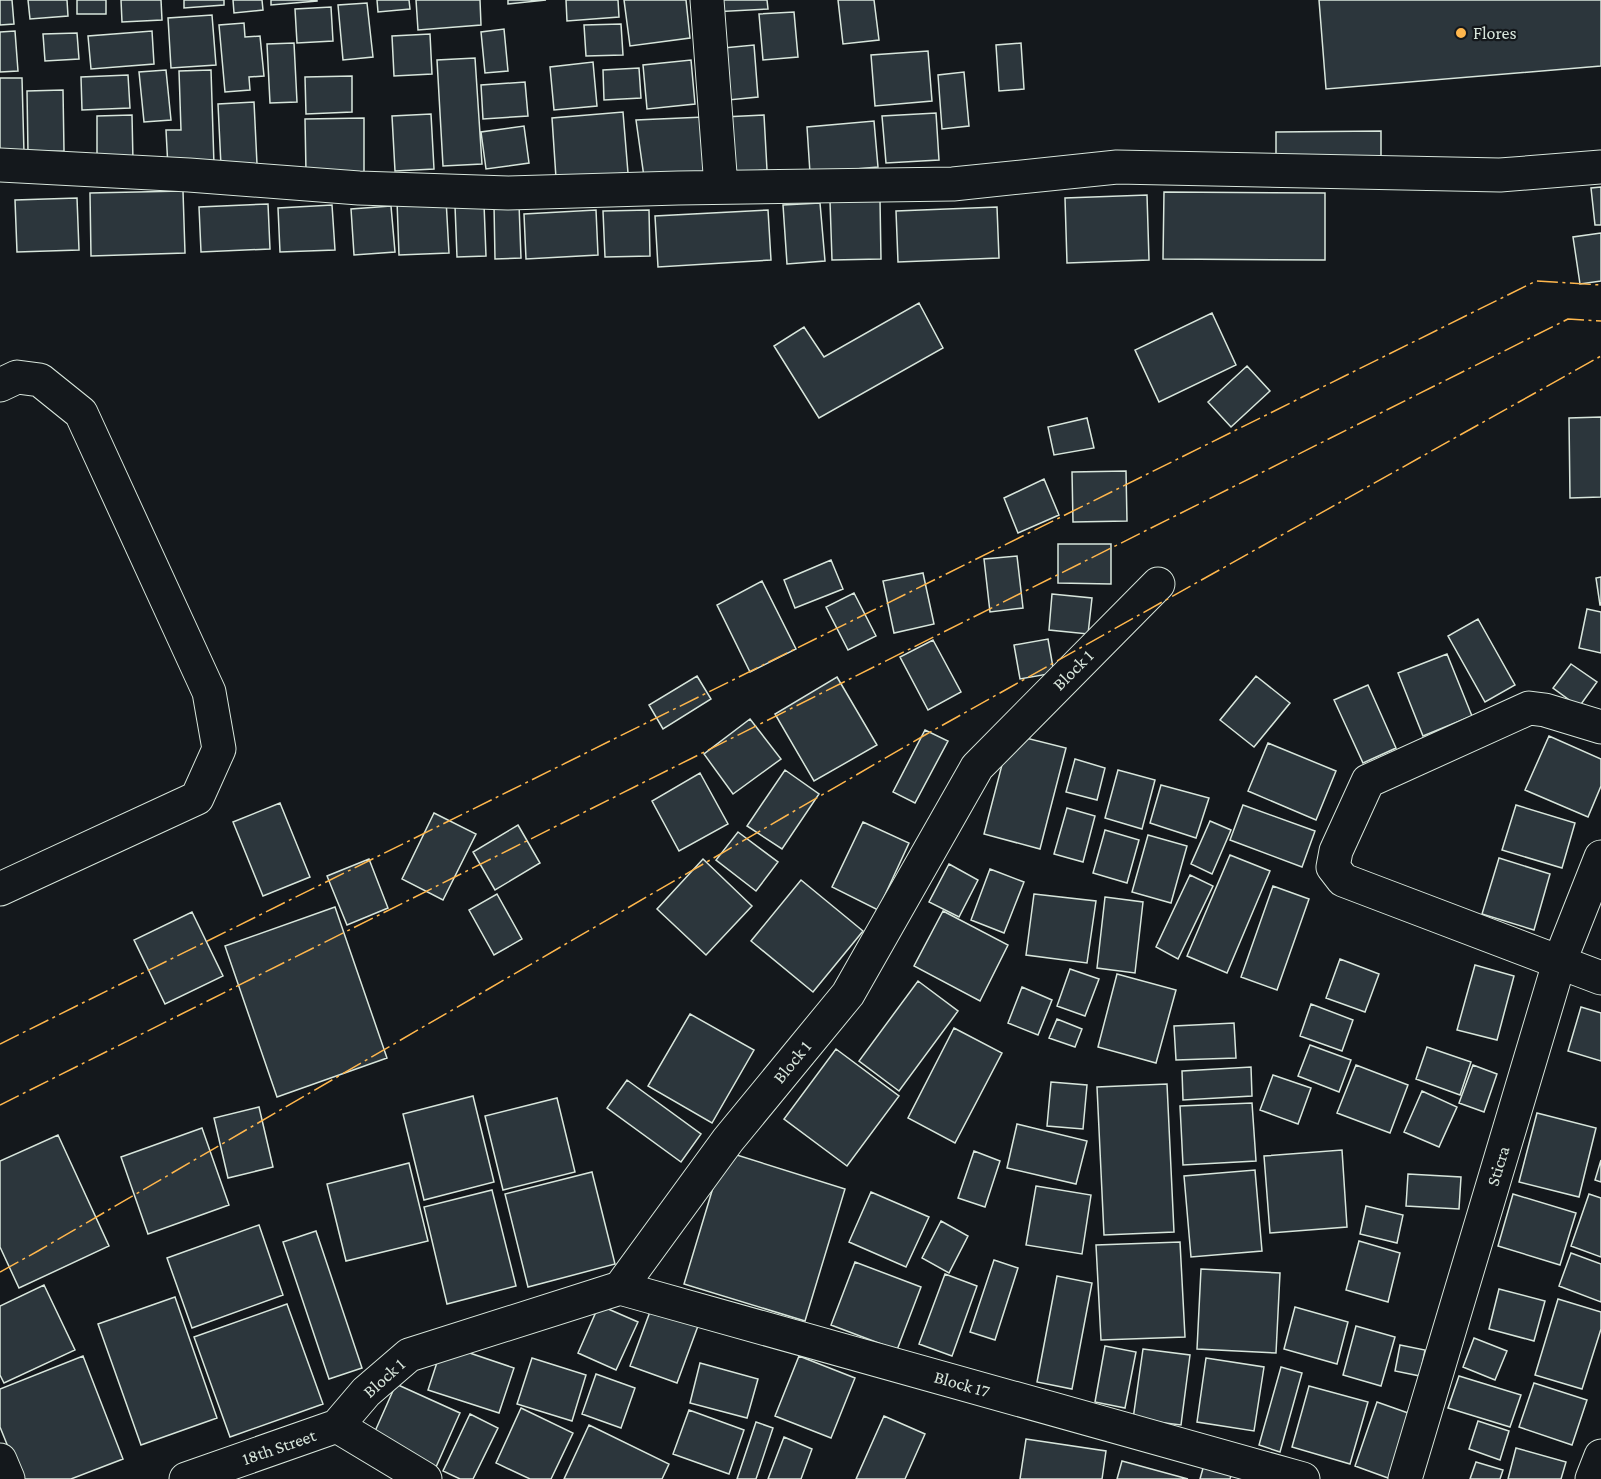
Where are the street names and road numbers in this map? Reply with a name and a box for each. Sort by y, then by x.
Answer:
street label: Block 1 [1049,646,1097,694]
street label: Block 1 [769,1037,815,1087]
street label: Sticra [1482,1143,1514,1189]
street label: Block 1 [359,1354,409,1402]
street label: Block 17 [932,1367,992,1401]
street label: 18th Street [239,1425,320,1469]

